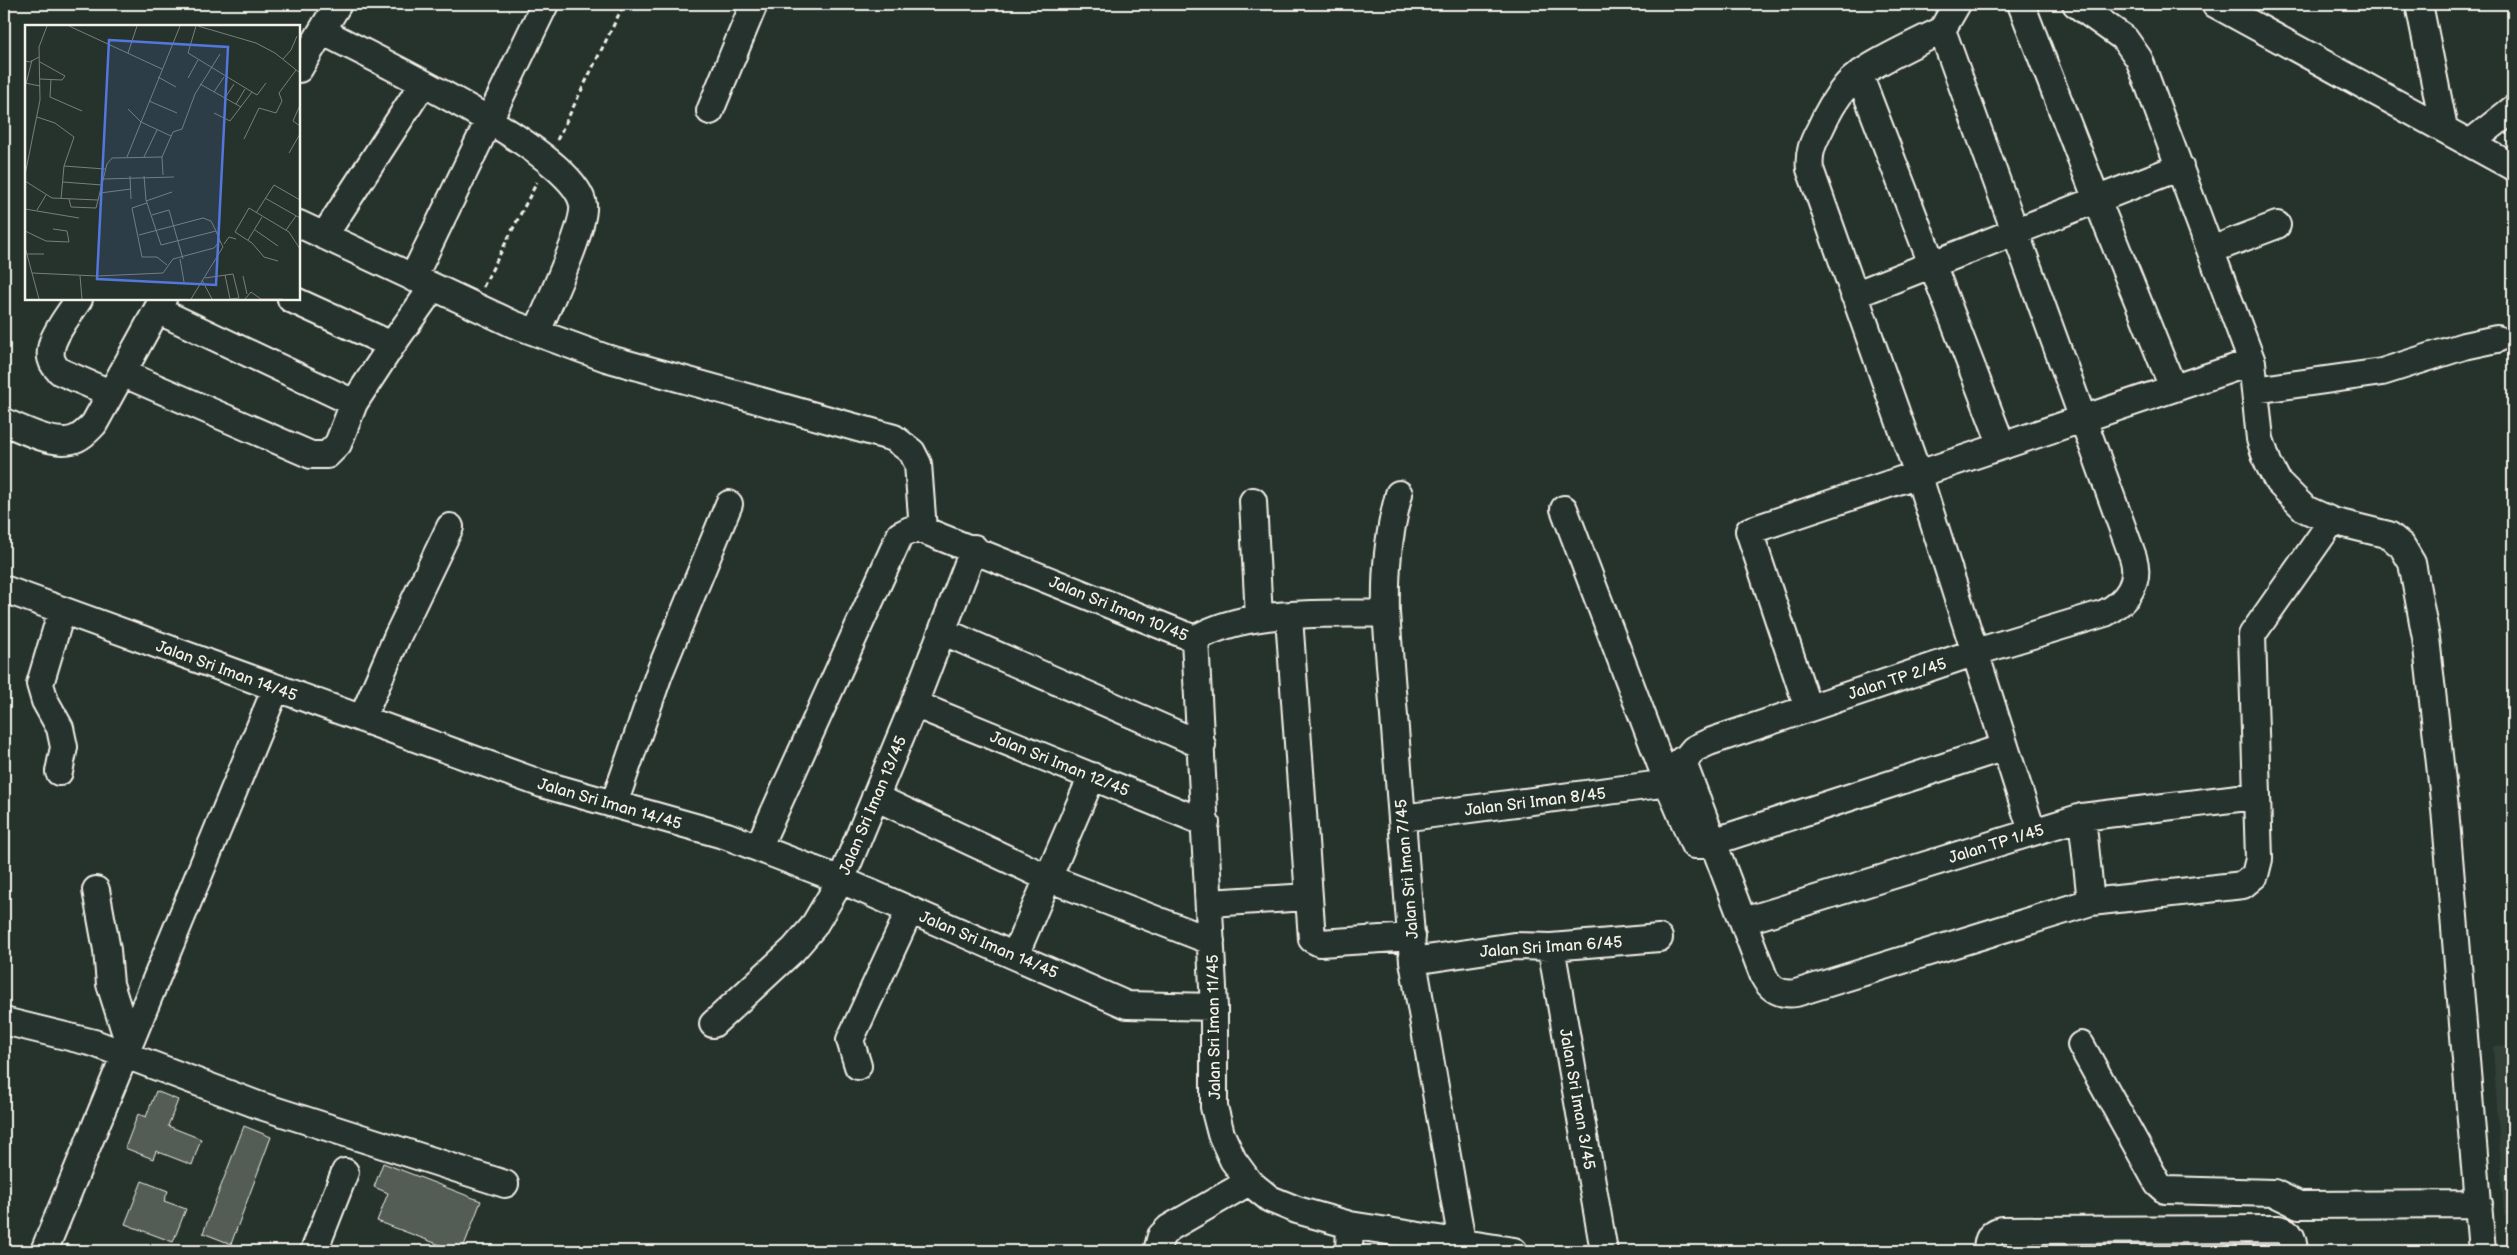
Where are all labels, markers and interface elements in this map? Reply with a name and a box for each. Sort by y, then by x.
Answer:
inset map [25,25,300,300]
street label: Jalan Sri Iman 10/45 [1046,573,1191,646]
street label: Jalan Sri Iman 14/45 [153,637,300,706]
street label: Jalan TP 2/45 [1846,655,1949,704]
street label: Jalan Sri Iman 12/45 [987,728,1132,801]
street label: Jalan Sri Iman 13/45 [836,733,911,878]
street label: Jalan Sri Iman 14/45 [535,775,684,834]
street label: Jalan Sri Iman 8/45 [1463,784,1607,821]
street label: Jalan Sri Iman 7/45 [1392,798,1423,940]
street label: Jalan TP 1/45 [1946,821,2046,868]
street label: Jalan Sri Iman 14/45 [916,908,1061,983]
street label: Jalan Sri Iman 6/45 [1479,933,1623,962]
street label: Jalan Sri Iman 11/45 [1204,954,1225,1100]
street label: Jalan Sri Iman 3/45 [1555,1027,1598,1171]

